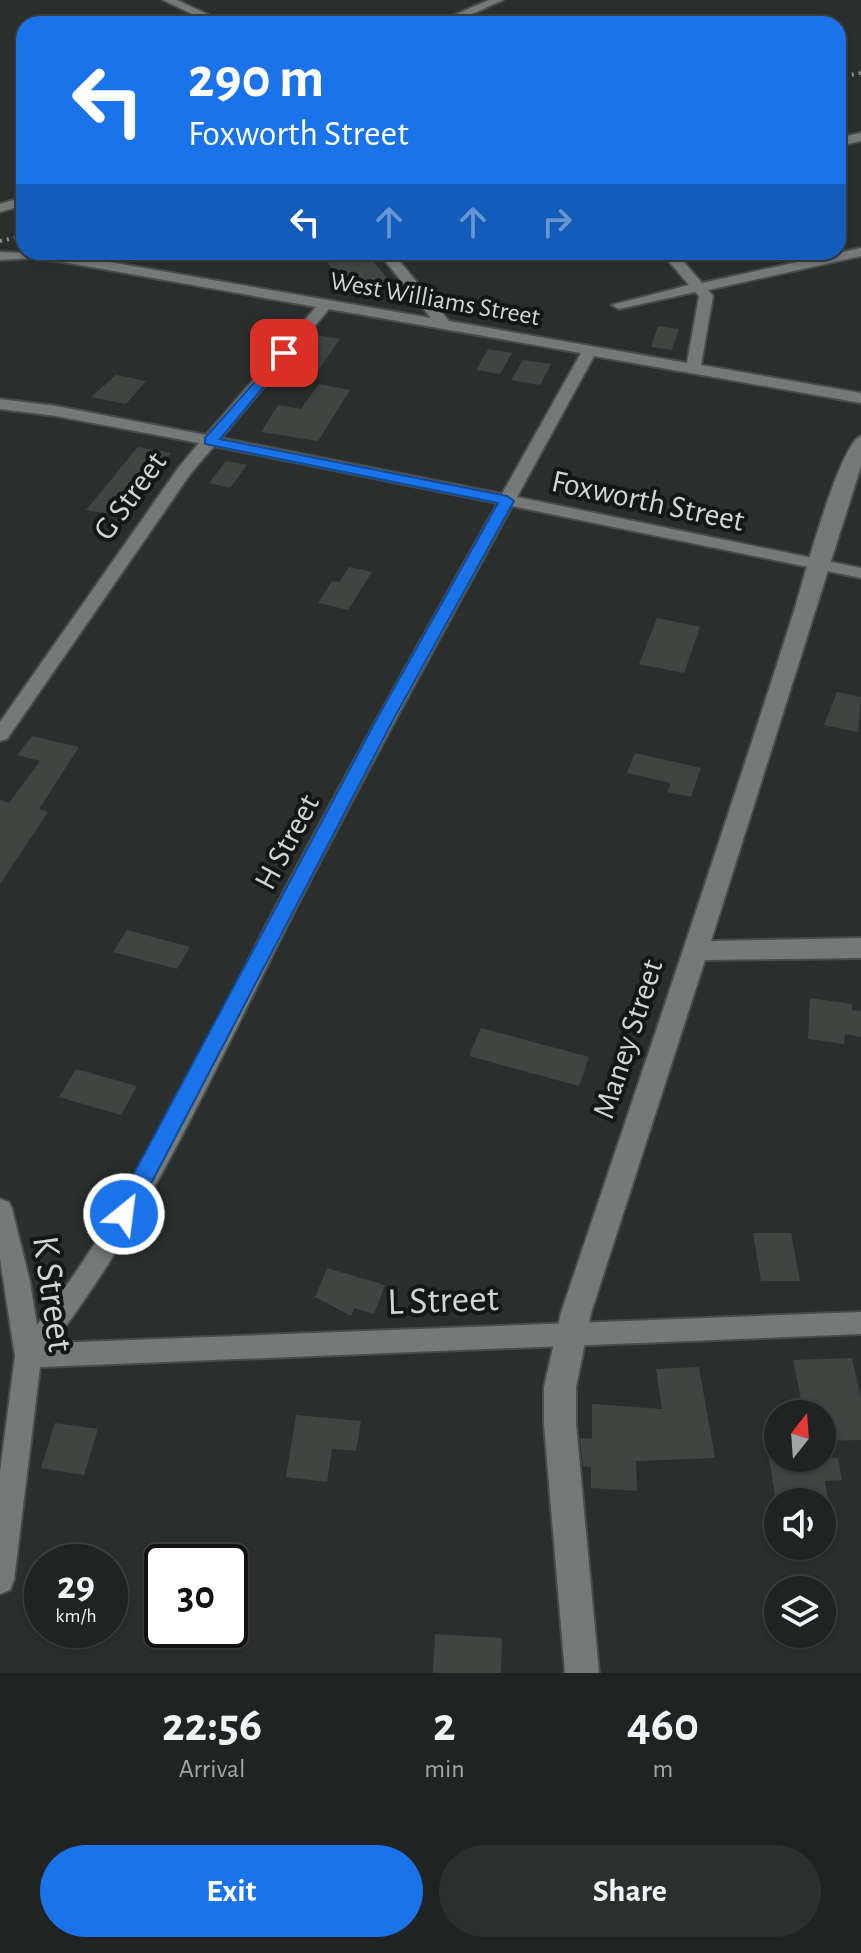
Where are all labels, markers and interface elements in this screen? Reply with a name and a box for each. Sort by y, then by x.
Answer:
icon: left [56,48,160,152]
text: 290 m [188,51,324,107]
text: Foxworth Street [188,116,409,152]
icon: left [283,200,327,244]
icon: ahead [367,200,411,244]
icon: ahead [451,200,495,244]
icon: right [535,200,579,244]
street label: West Williams Street [328,268,542,330]
pin [250,319,318,387]
icon: arrive [262,331,306,375]
street label: G Street [88,446,172,546]
street label: Foxworth Street [549,465,747,537]
street label: H Street [249,789,325,895]
street label: Maney Street [587,956,669,1122]
position arrow [82,1172,166,1256]
street label: K Street [25,1234,79,1354]
street label: L Street [387,1280,499,1322]
north arrow [764,1400,836,1472]
map controls [764,1400,836,1648]
button: sound [764,1488,836,1560]
speed limit sign: 30 [144,1544,248,1648]
text: 29 [57,1566,95,1606]
button: layers [764,1576,836,1648]
text: km/h [55,1606,97,1626]
text: 22:56 [162,1702,262,1750]
text: 2 [433,1702,456,1750]
text: 460 [627,1702,699,1750]
text: Arrival [179,1756,246,1782]
text: min [424,1756,465,1782]
text: m [652,1756,673,1782]
button: Exit [40,1845,423,1937]
button: Share [439,1845,821,1937]

